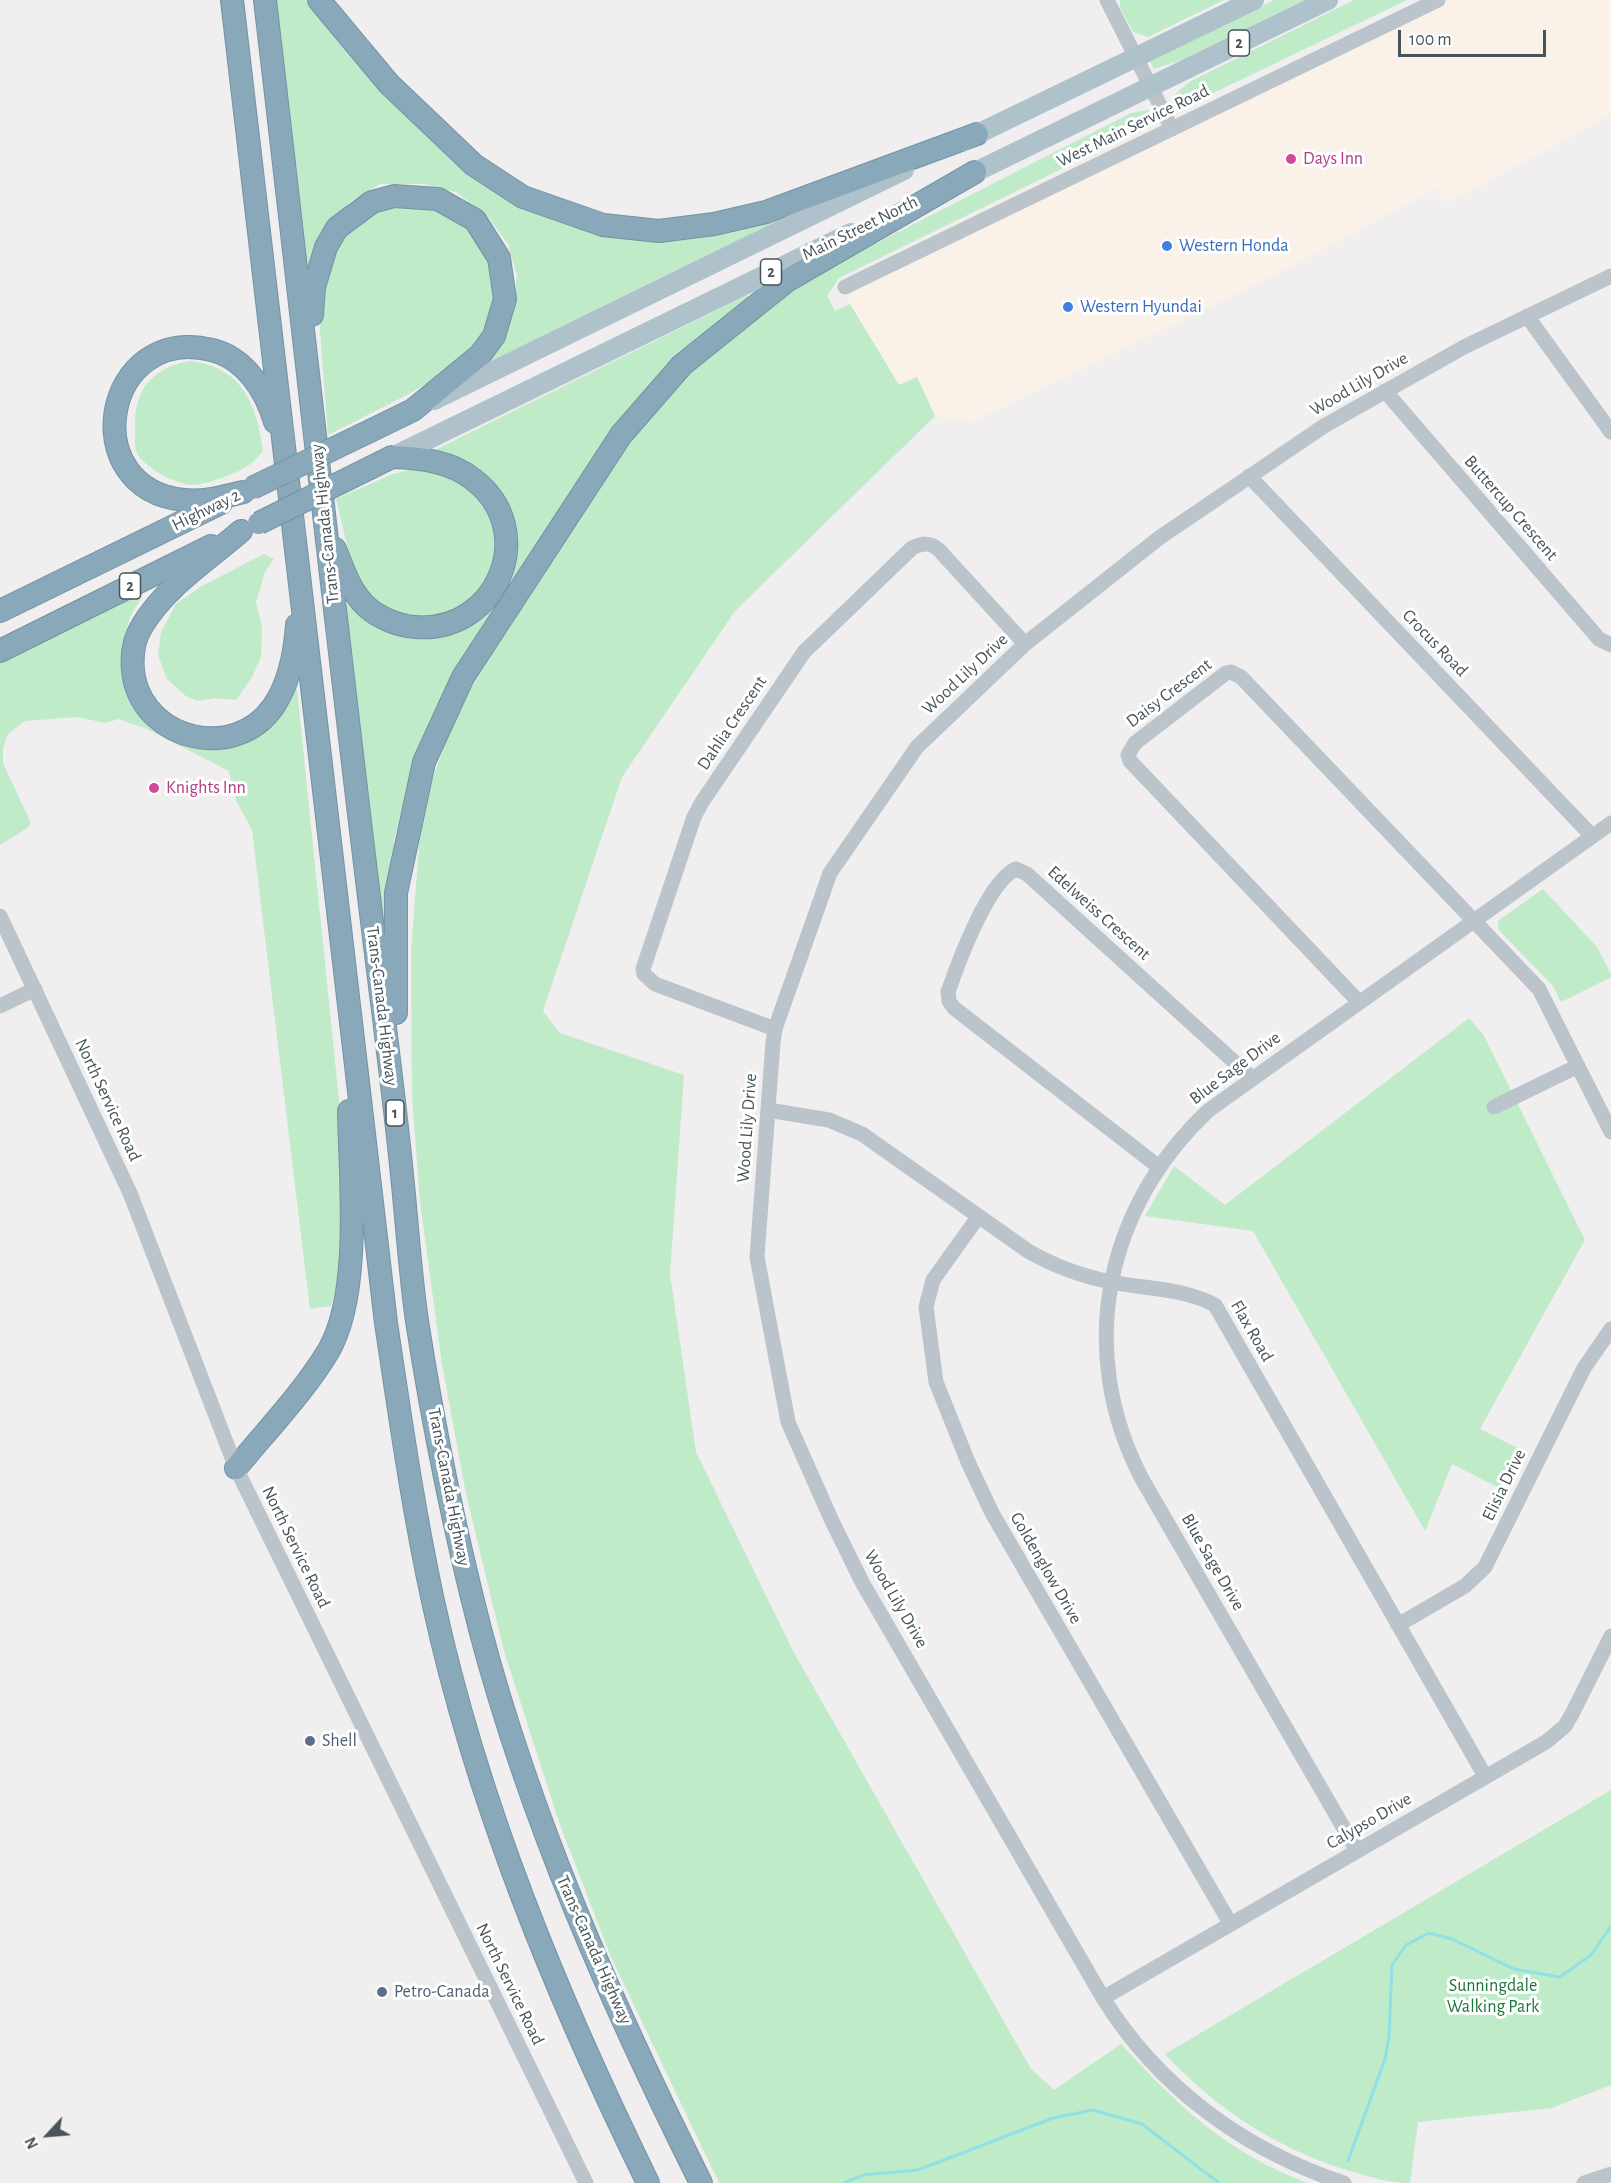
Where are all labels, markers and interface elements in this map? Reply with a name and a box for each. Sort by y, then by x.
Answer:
scale bar [1401,18,1550,56]
road number: 2 [1228,30,1250,56]
text: 100 m [1409,31,1452,49]
street label: West Main Service Road [1054,80,1212,172]
place label: Days Inn [1303,148,1363,170]
marker: Days Inn [1284,152,1298,166]
street label: Main Street North [799,191,921,265]
place label: Western Honda [1179,235,1289,257]
marker: Western Honda [1160,239,1174,253]
road number: 2 [760,259,782,285]
place label: Western Hyundai [1080,296,1202,318]
marker: Western Hyundai [1061,300,1075,314]
street label: Wood Lily Drive [1306,347,1412,421]
street label: Trans-Canada Highway [306,443,344,605]
street label: Buttercup Crescent [1459,451,1563,565]
street label: Highway 2 [168,484,244,536]
road number: 2 [120,573,140,599]
street label: Crocus Road [1398,605,1472,681]
street label: Wood Lily Drive [918,629,1012,719]
street label: Daisy Crescent [1122,654,1216,732]
street label: Dahlia Crescent [692,672,772,774]
place label: Knights Inn [166,777,246,799]
marker: Knights Inn [147,781,161,795]
street label: Edelweiss Crescent [1043,861,1155,965]
street label: Trans-Canada Highway [361,925,403,1087]
street label: Blue Sage Drive [1185,1027,1285,1109]
street label: North Service Road [70,1035,146,1165]
street label: Wood Lily Drive [732,1073,762,1183]
road number: 1 [386,1100,404,1126]
street label: Flax Road [1226,1297,1278,1365]
street label: Trans-Canada Highway [423,1406,475,1568]
street label: Elisia Drive [1477,1446,1531,1524]
street label: North Service Road [257,1483,335,1611]
street label: Goldenglow Drive [1005,1508,1087,1628]
street label: Blue Sage Drive [1177,1510,1249,1614]
street label: Wood Lily Drive [859,1546,933,1652]
place label: Shell [322,1730,357,1752]
marker: Shell [303,1734,317,1748]
street label: Calypso Drive [1323,1788,1415,1854]
street label: Trans-Canada Highway [551,1872,637,2028]
street label: North Service Road [471,1920,549,2048]
park label: Sunningdale Walking Park [1447,1975,1539,2018]
place label: Petro-Canada [394,1981,490,2003]
marker: Petro-Canada [375,1985,389,1999]
north arrow [18,2105,78,2165]
text: N [22,2134,41,2151]

